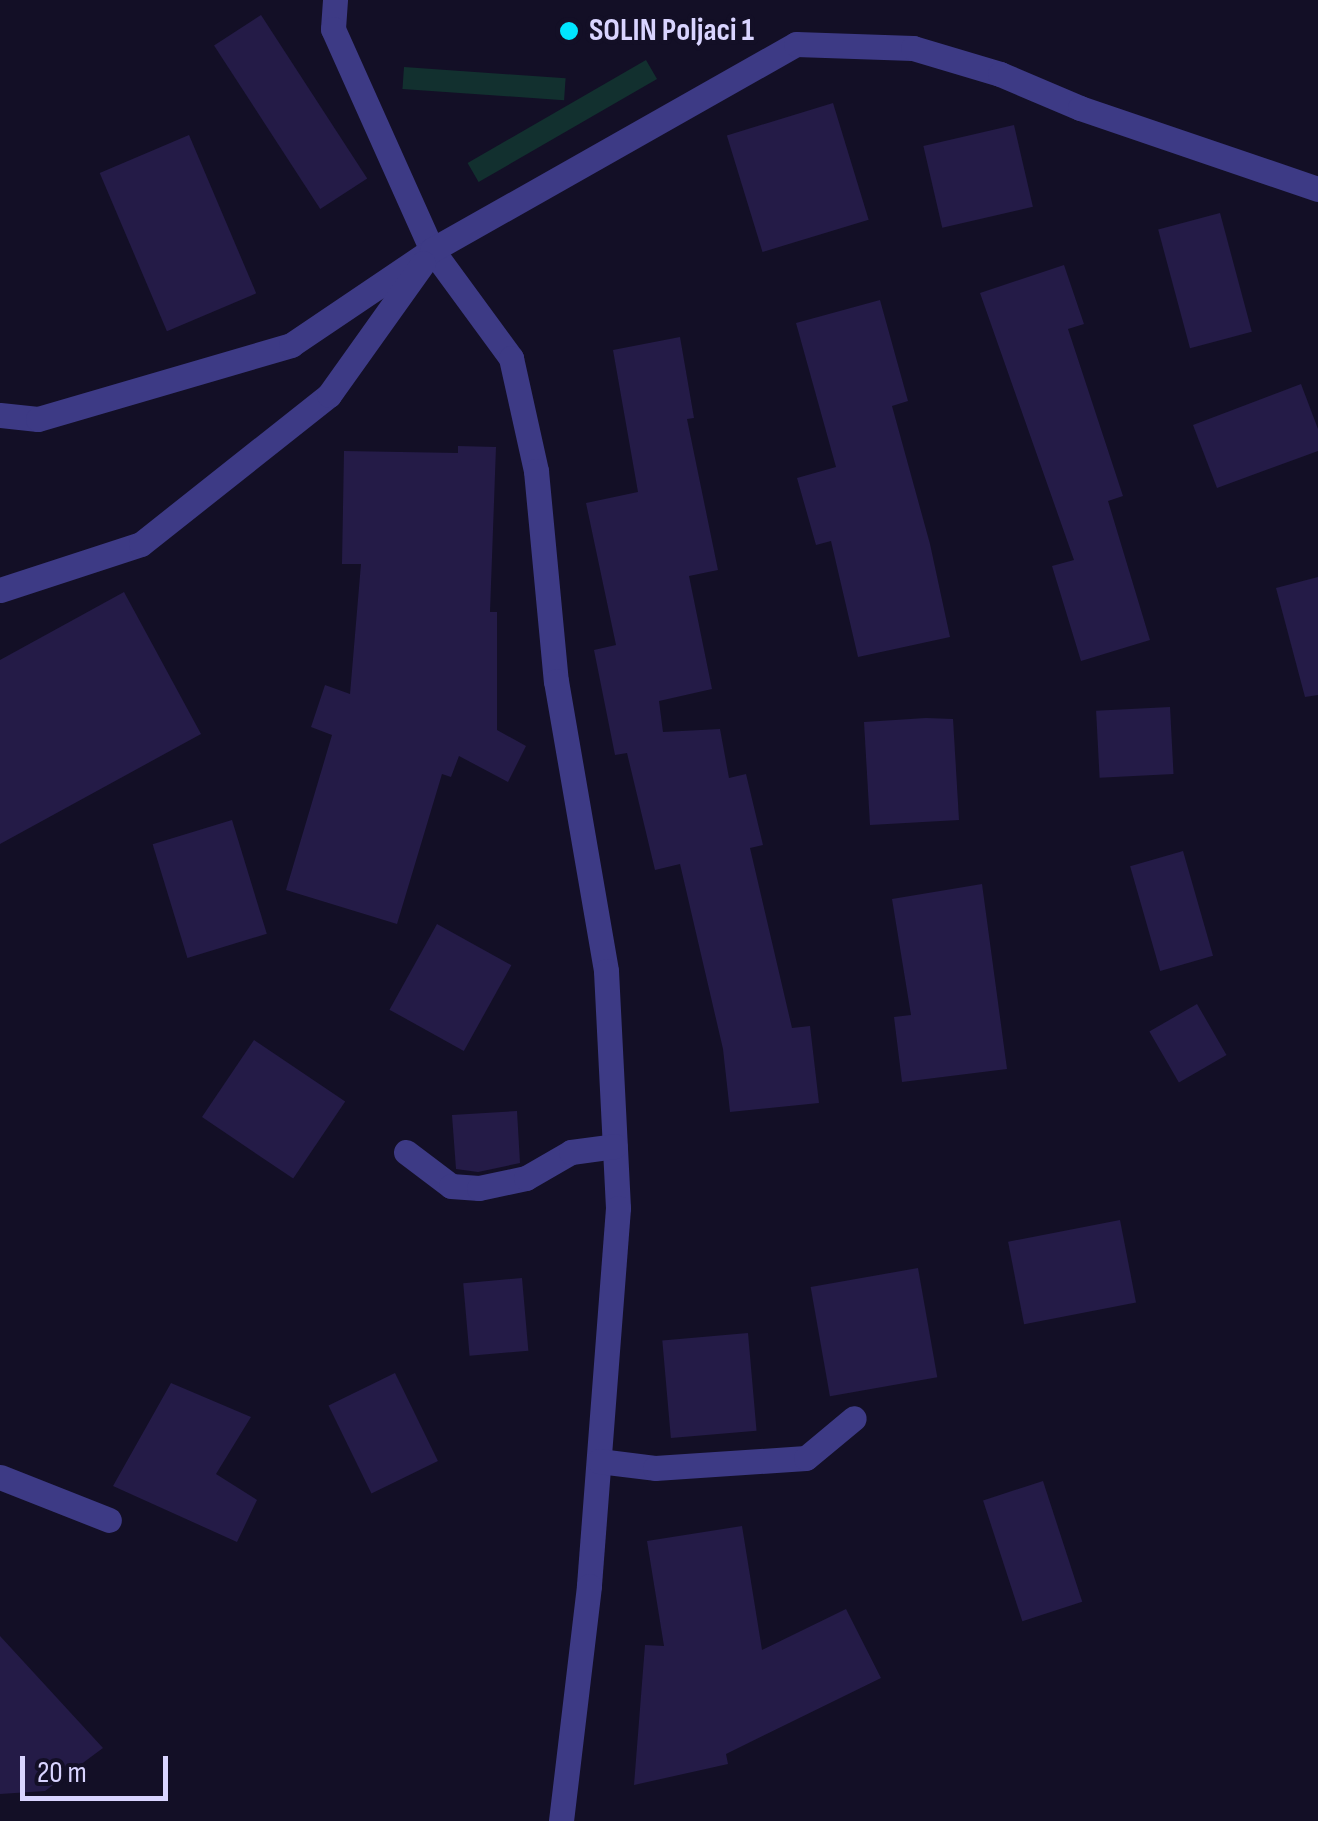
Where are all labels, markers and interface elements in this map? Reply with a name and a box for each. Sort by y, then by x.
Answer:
place label: SOLIN Poljaci 1 [589,12,754,50]
marker: SOLIN Poljaci 1 [558,20,580,42]
scale bar [25,1736,172,1798]
text: 20 m [37,1755,87,1791]

